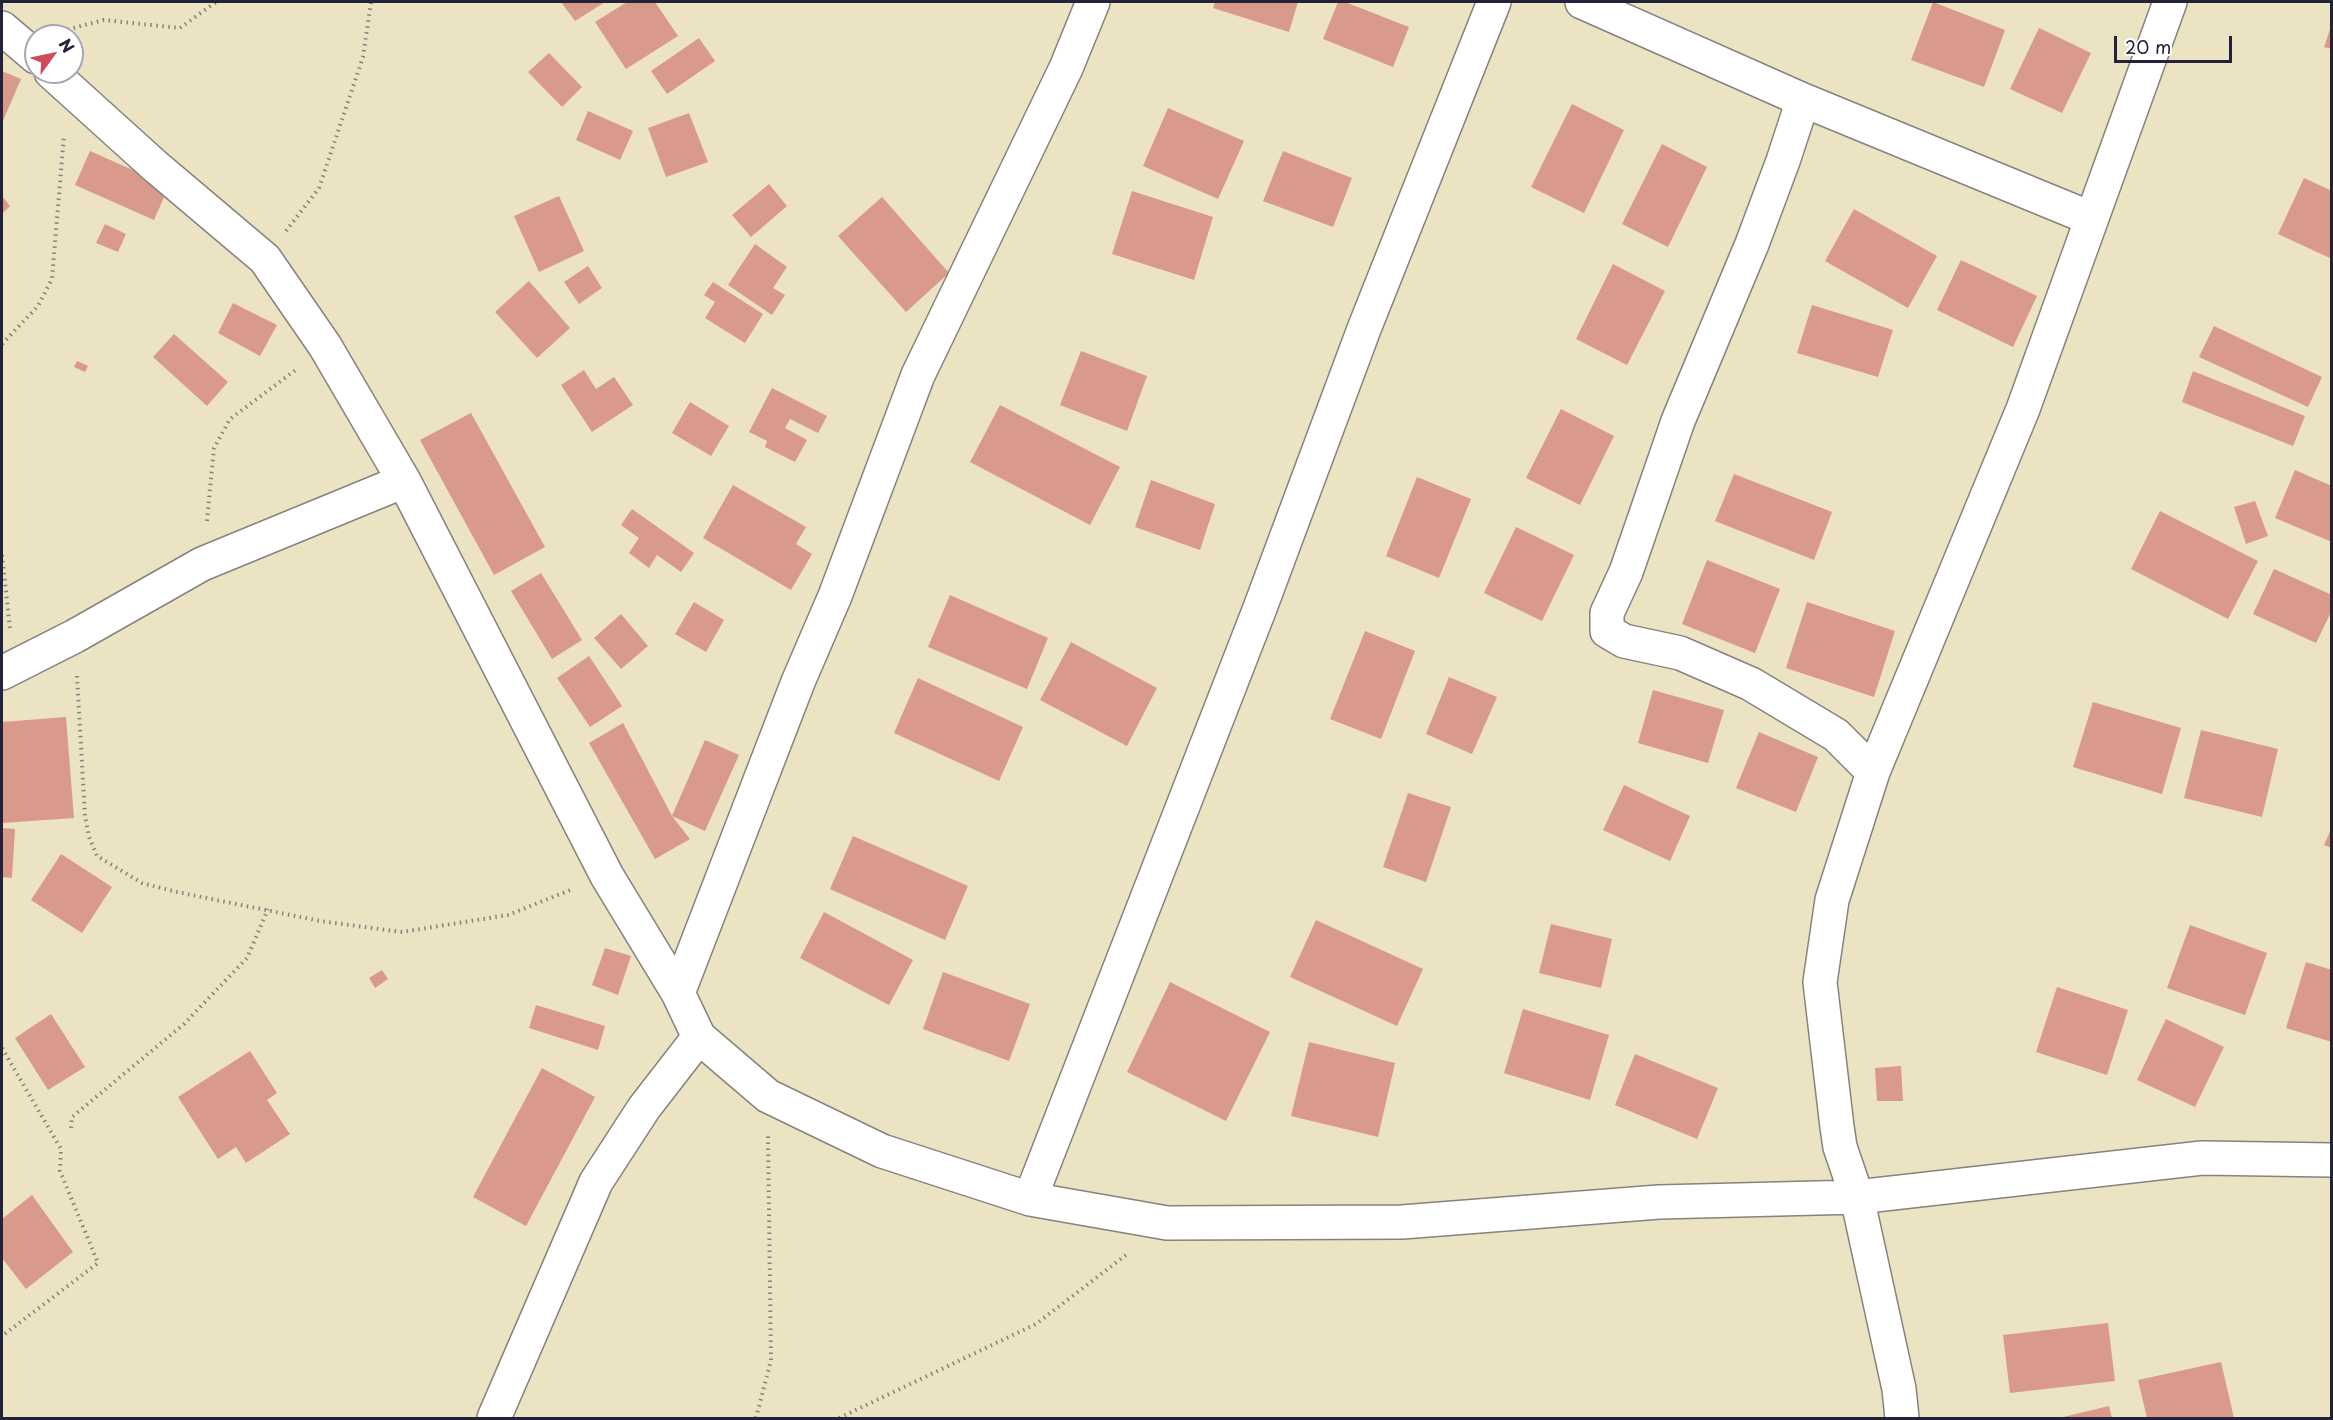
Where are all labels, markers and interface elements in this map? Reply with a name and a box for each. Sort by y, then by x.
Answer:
north arrow [24,24,84,84]
scale bar [2117,24,2236,62]
text: N [54,33,81,57]
text: 20 m [2125,33,2171,60]

